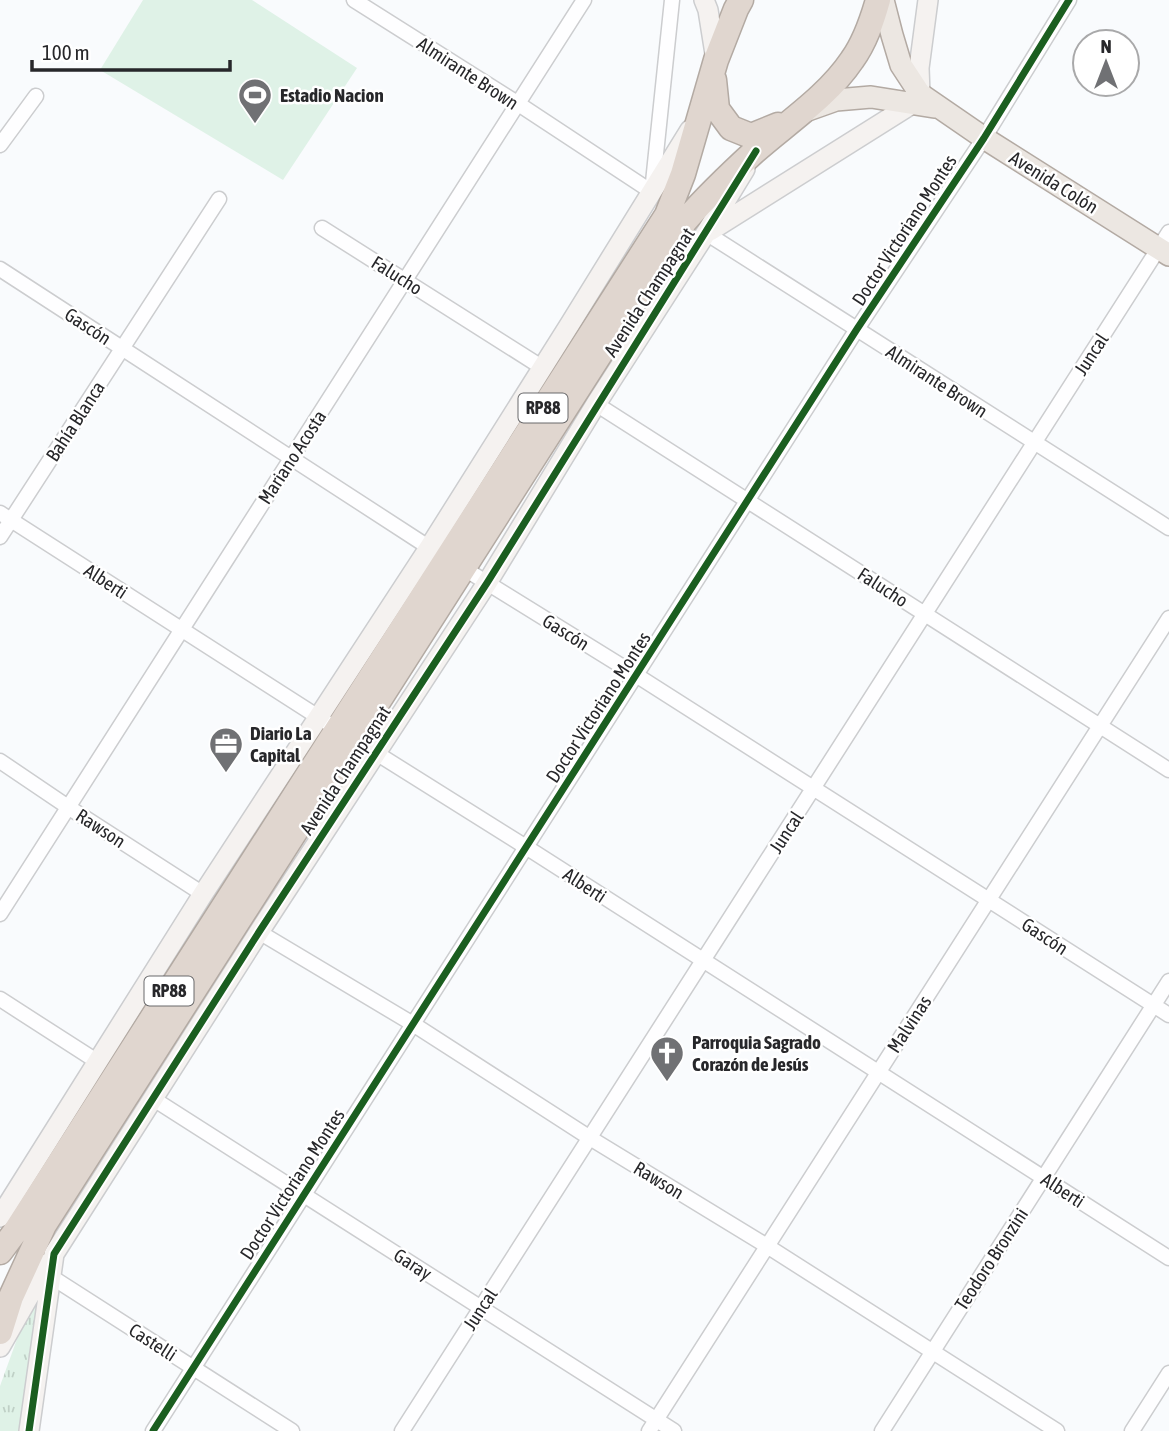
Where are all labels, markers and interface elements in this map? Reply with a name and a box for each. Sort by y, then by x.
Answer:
scale bar [32,28,229,72]
north arrow [1071,28,1141,98]
street label: Almirante Brown [413,32,523,114]
text: N [1100,35,1112,57]
text: 100 m [42,40,90,64]
sports icon: Estadio Nacion [236,76,274,125]
place label: Estadio Nacion [280,84,384,106]
street label: Avenida Colón [1006,146,1102,218]
street label: Doctor Victoriano Montes [847,150,961,309]
street label: Avenida Champagnat [599,223,699,361]
street label: Falucho [368,251,426,299]
street label: Gascón [61,303,115,349]
street label: Juncal [1069,329,1113,379]
street label: Almirante Brown [882,340,992,422]
street label: Bahía Blanca [41,377,109,465]
road number: RP88 [518,394,568,422]
street label: Mariano Acosta [254,406,330,508]
street label: Alberti [80,559,132,603]
street label: Falucho [854,563,912,611]
street label: Gascón [539,609,593,655]
street label: Doctor Victoriano Montes [541,627,655,786]
street label: Avenida Champagnat [295,701,395,839]
place label: Diario La Capital [250,722,312,766]
office icon: Diario La Capital [207,725,245,774]
street label: Rawson [72,804,130,852]
street label: Juncal [764,807,808,857]
street label: Alberti [559,863,611,907]
street label: Gascón [1018,913,1072,959]
road number: RP88 [144,976,194,1006]
street label: Malvinas [883,991,936,1057]
place label: Parroquia Sagrado Corazón de Jesús [692,1031,821,1075]
church icon: Parroquia Sagrado Corazón de Jesús [648,1034,686,1083]
street label: Doctor Victoriano Montes [235,1104,349,1263]
street label: Rawson [630,1157,688,1203]
street label: Alberti [1037,1168,1089,1212]
street label: Teodoro Bronzini [950,1204,1032,1314]
street label: Garay [390,1244,436,1284]
street label: Juncal [458,1284,502,1334]
street label: Castelli [125,1318,181,1366]

